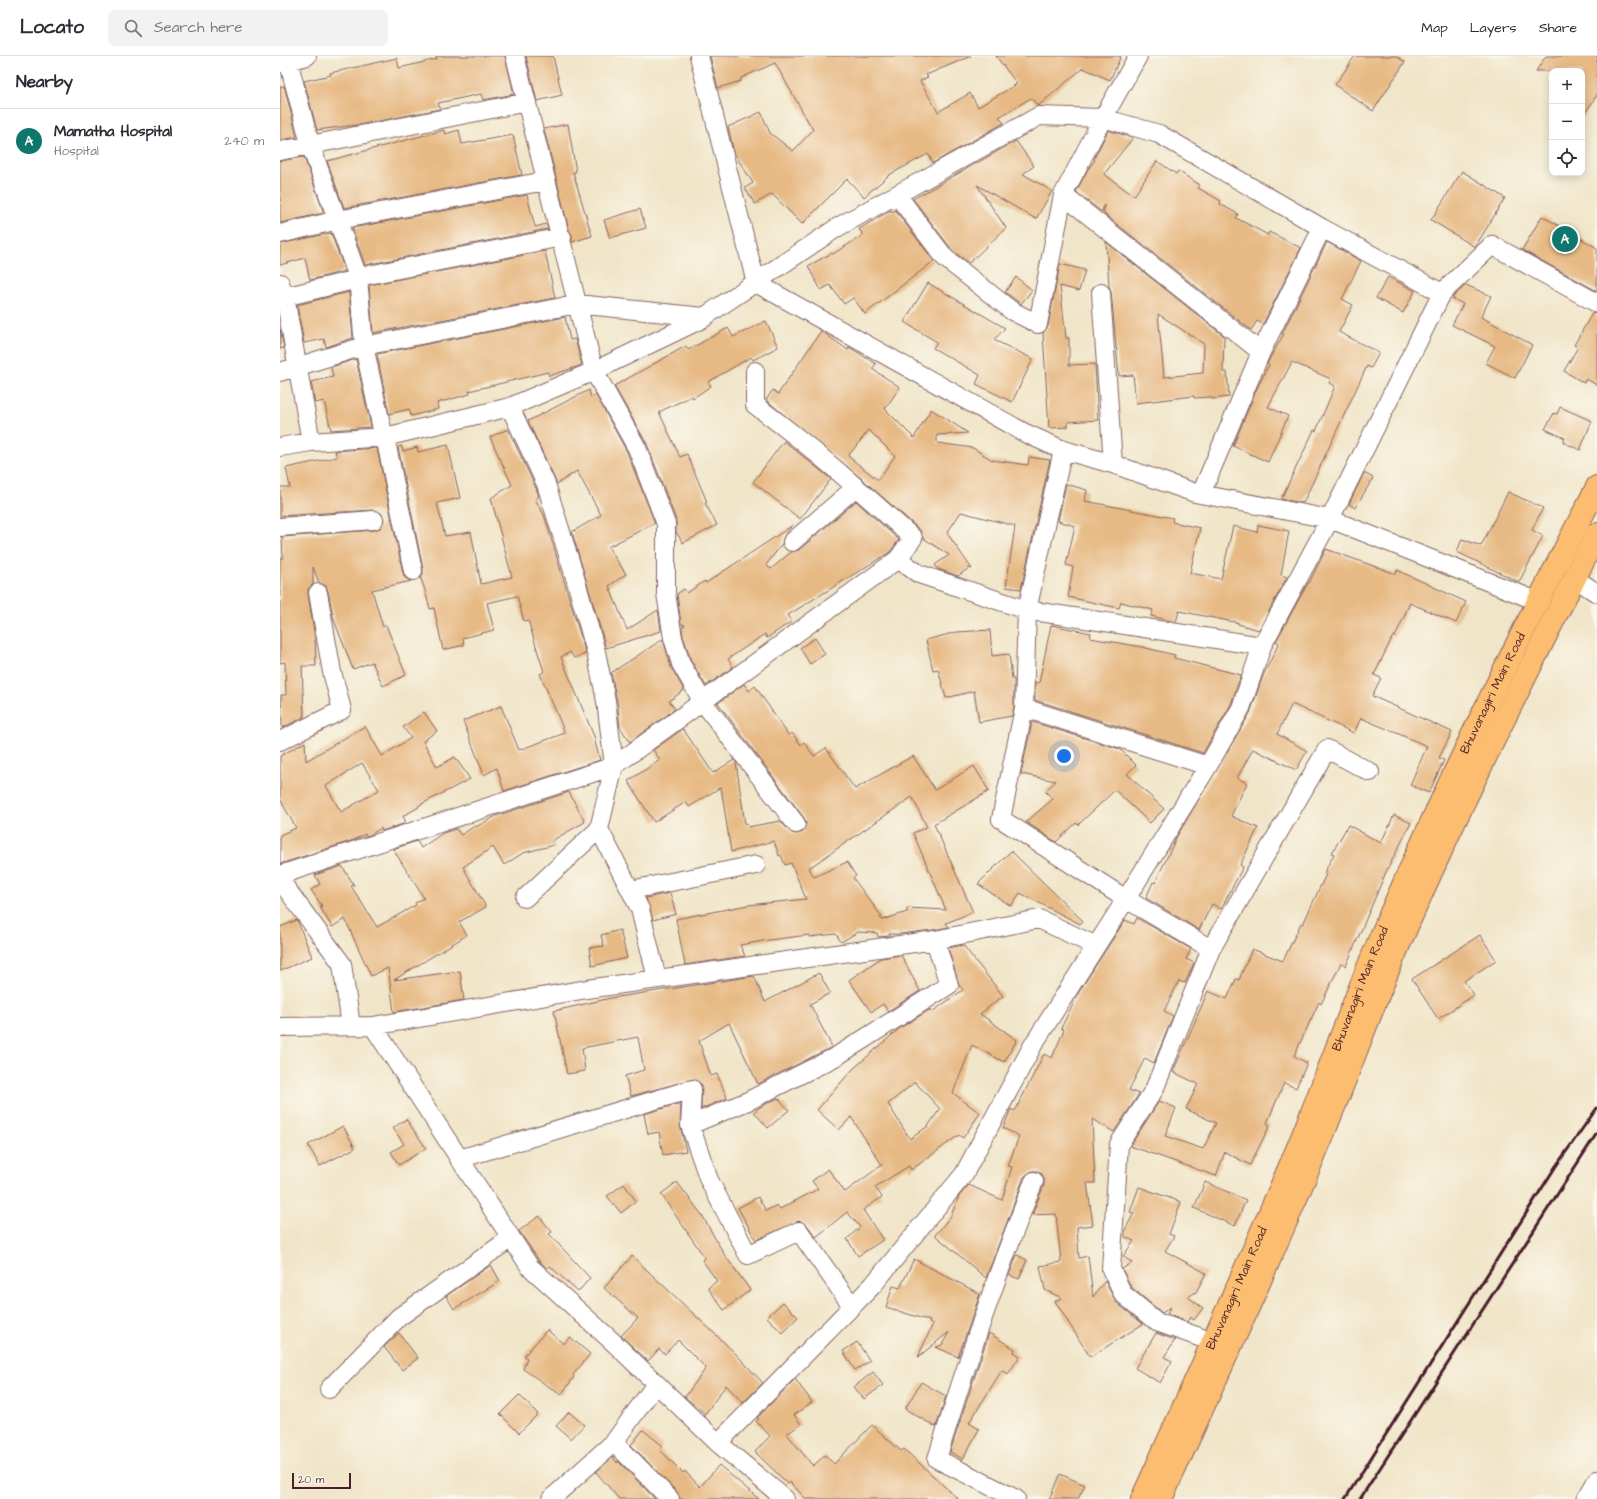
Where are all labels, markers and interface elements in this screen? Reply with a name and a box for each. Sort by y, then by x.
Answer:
search box [108,10,388,46]
text: Locato [20,14,84,41]
icon: search [122,17,144,39]
text: Search here [154,17,242,38]
text: Map [1421,18,1448,38]
text: Layers [1470,18,1517,38]
text: Share [1539,18,1577,38]
map controls [1549,68,1585,176]
button: + [1549,68,1585,104]
text: Nearby [16,70,73,94]
button: − [1549,104,1585,140]
text: Mamatha Hospital [54,121,172,142]
text: A [25,132,33,150]
text: 240 m [224,132,264,150]
button: locate [1549,140,1585,176]
text: Hospital [54,142,99,160]
pin: A [1552,224,1578,254]
street label: Bhuvanagiri Main Road [1455,629,1530,757]
your location [1054,746,1074,766]
street label: Bhuvanagiri Main Road [1327,923,1393,1054]
street label: Bhuvanagiri Main Road [1201,1224,1272,1353]
scale bar [292,1471,351,1490]
text: 20 m [298,1472,324,1487]

